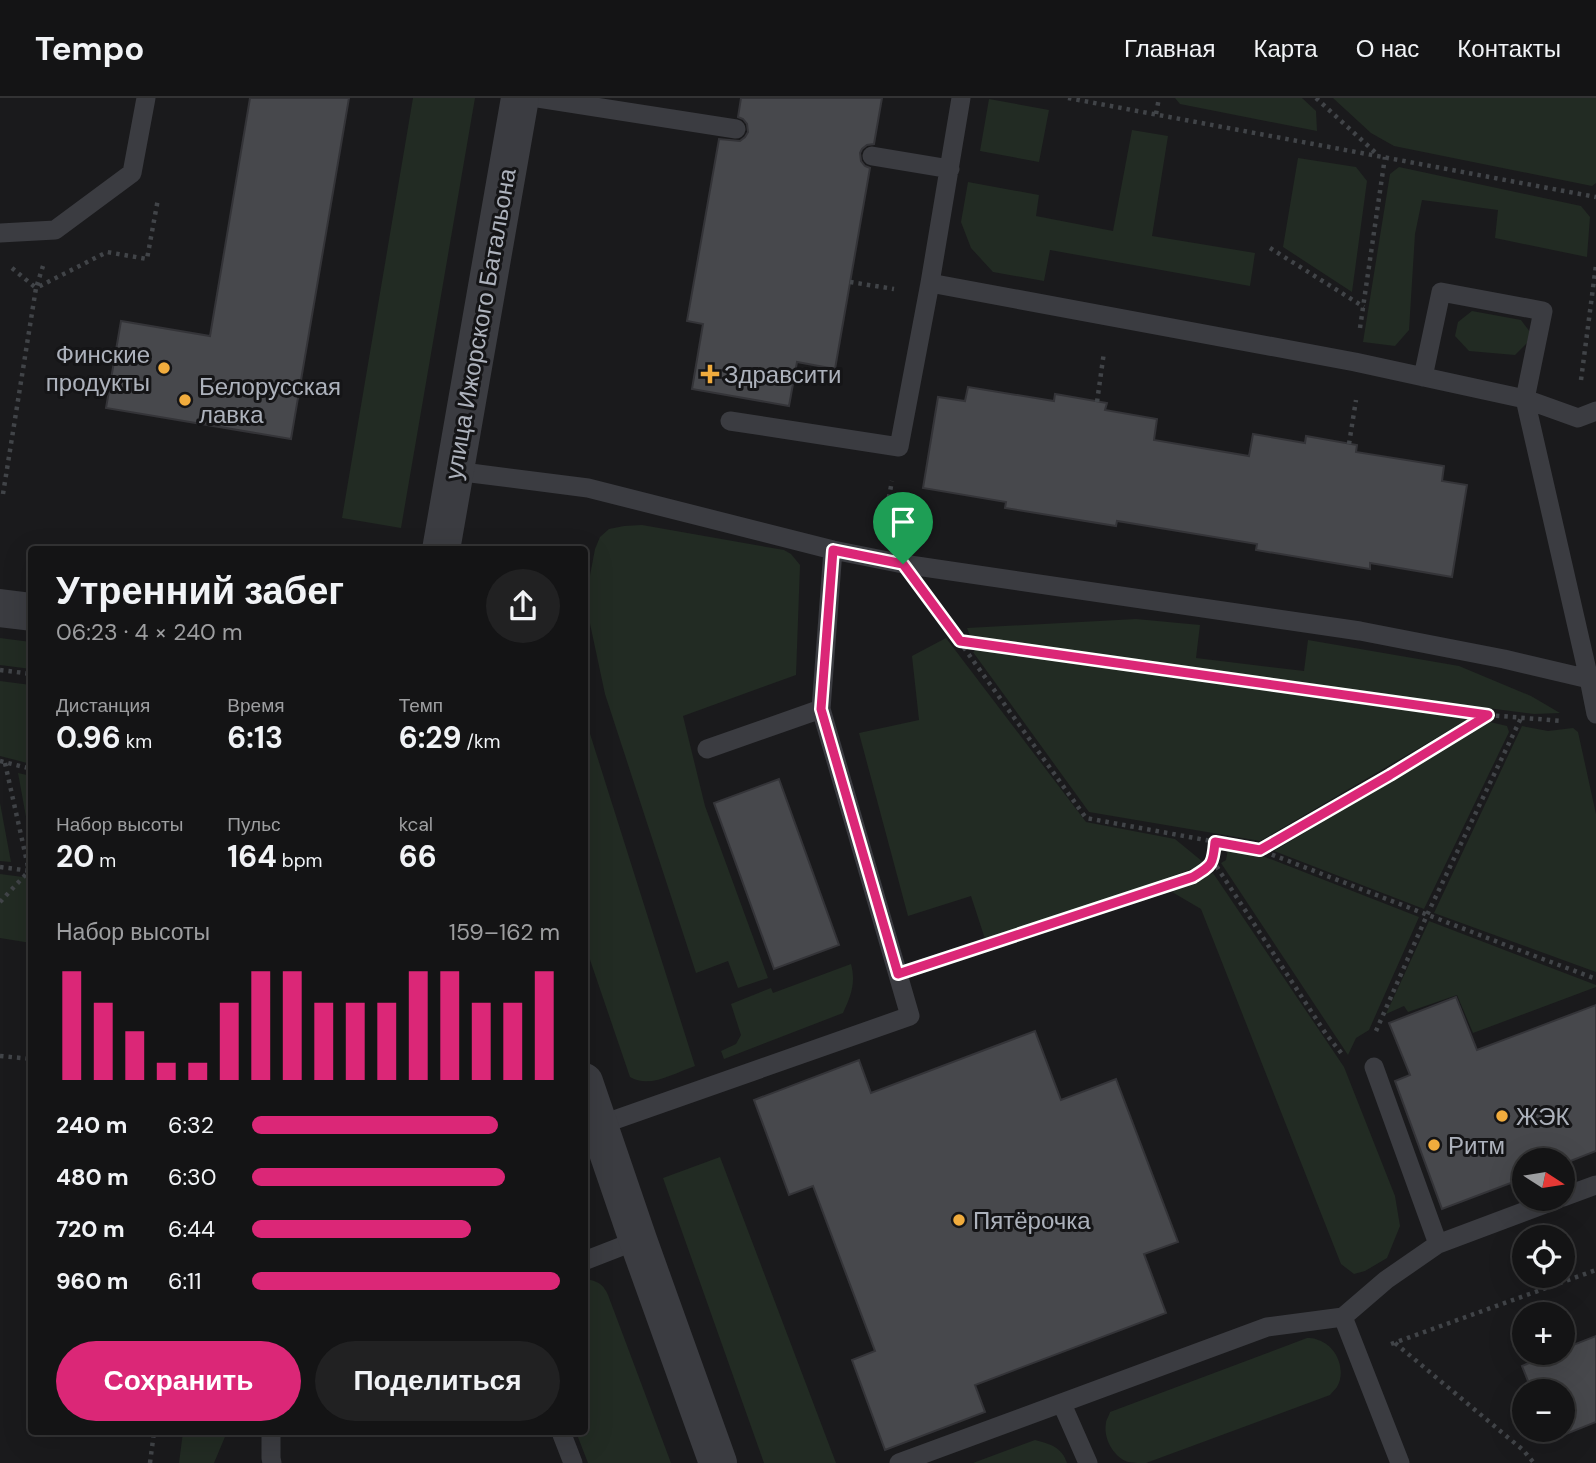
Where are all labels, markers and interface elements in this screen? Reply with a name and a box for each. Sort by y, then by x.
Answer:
text: Tempo [35,27,144,70]
text: Главная [1124,33,1215,64]
text: Карта [1253,33,1318,64]
text: О нас [1356,33,1419,64]
text: Контакты [1457,33,1561,64]
street label: улица Ижорского Батальона [437,165,523,482]
place label: Финские продукты [46,339,150,398]
place label: Здравсити [724,359,841,390]
marker: Финские продукты [156,360,172,376]
marker: Здравсити [702,366,718,382]
place label: Белорусская лавка [199,371,341,430]
marker: Белорусская лавка [177,392,193,408]
pin [873,492,933,564]
icon: arrive [884,503,922,541]
text: Утренний забег [56,566,344,616]
button: share [486,569,560,643]
text: 06:23 · 4 × 240 m [56,617,242,647]
text: Дистанция [56,693,150,718]
text: Время [227,693,285,718]
text: Темп [399,693,443,718]
text: 0.96 [56,718,121,757]
text: 6:13 [227,718,283,757]
text: 6:29 [399,718,462,757]
text: km [121,729,152,754]
text: /km [462,729,501,754]
text: Набор высоты [56,812,183,837]
text: Пульс [227,812,281,837]
text: kcal [399,812,433,837]
text: 20 [56,837,94,876]
text: 164 [227,837,277,876]
text: 66 [399,837,437,876]
text: m [94,848,116,873]
text: bpm [277,848,323,873]
text: Набор высоты [56,917,210,947]
text: 159–162 m [449,917,560,947]
place label: ЖЭК [1516,1101,1569,1132]
marker: ЖЭК [1494,1108,1510,1124]
text: 240 m [56,1110,127,1140]
text: 6:32 [168,1110,214,1140]
place label: Ритм [1448,1130,1505,1161]
marker: Ритм [1426,1137,1442,1153]
north arrow [1512,1148,1575,1211]
map controls [1512,1148,1575,1442]
text: 480 m [56,1162,129,1192]
text: 6:30 [168,1162,216,1192]
place label: Пятёрочка [973,1205,1091,1236]
marker: Пятёрочка [951,1212,967,1228]
text: 720 m [56,1214,125,1244]
text: 6:44 [168,1214,215,1244]
button: locate [1512,1225,1575,1288]
text: 960 m [56,1266,128,1296]
text: 6:11 [168,1266,201,1296]
button: + [1512,1302,1575,1365]
button: Сохранить [56,1341,301,1421]
button: Поделиться [315,1341,560,1421]
button: − [1512,1379,1575,1442]

